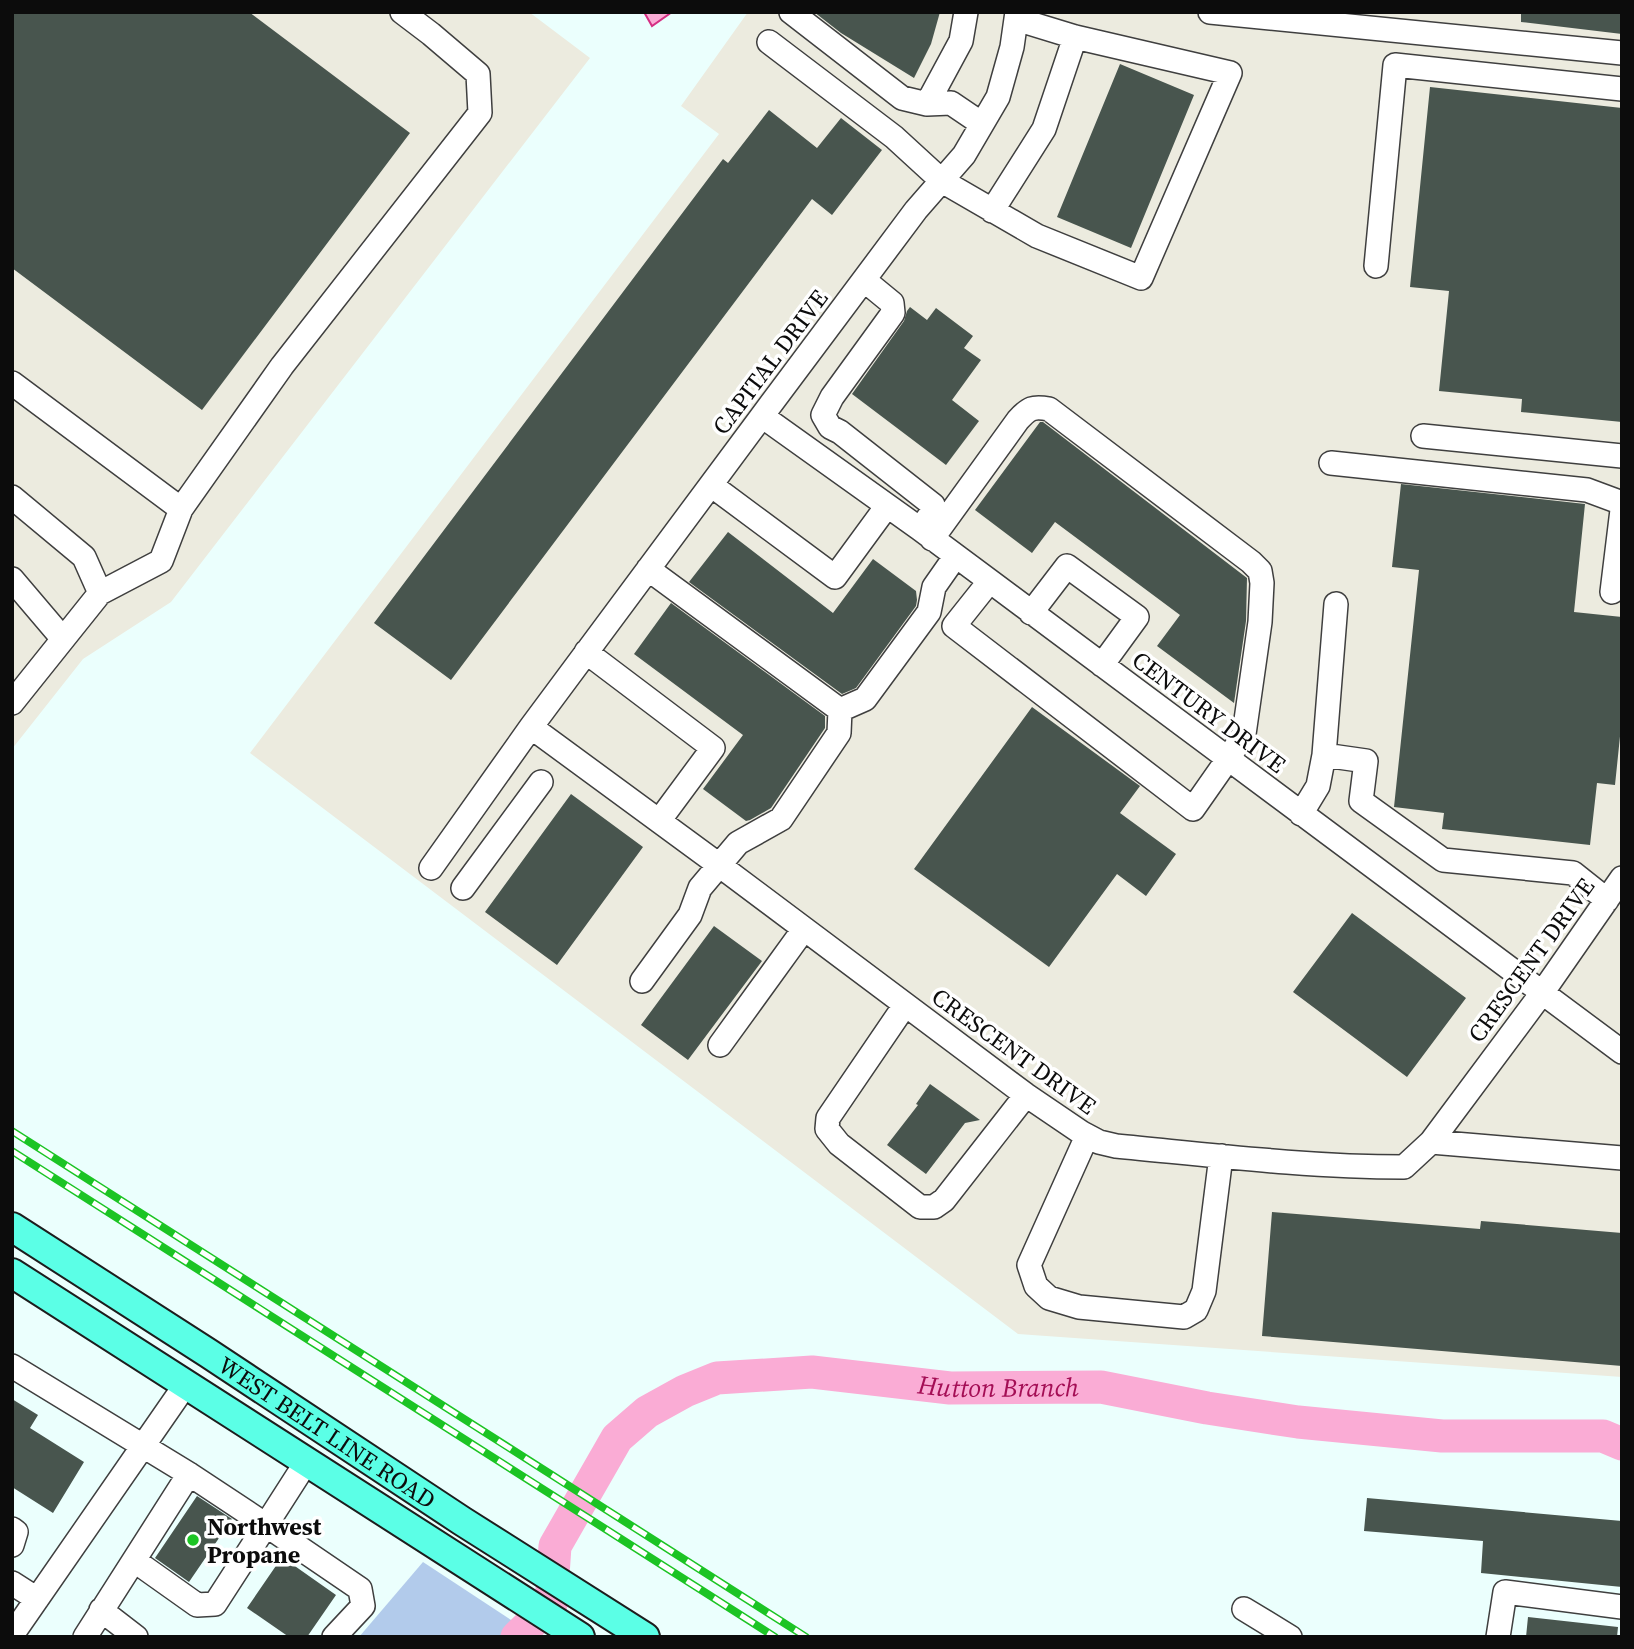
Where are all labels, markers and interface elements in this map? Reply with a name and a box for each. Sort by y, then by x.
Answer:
street label: CAPITAL DRIVE [705,283,835,441]
street label: CENTURY DRIVE [1125,643,1293,781]
street label: CRESCENT DRIVE [1460,871,1602,1049]
street label: CRESCENT DRIVE [925,980,1103,1122]
street label: WEST BELT LINE ROAD [212,1348,443,1516]
water label: Hutton Branch [915,1366,1079,1406]
place label: Northwest Propane [207,1510,322,1571]
marker: Northwest Propane [185,1532,201,1548]

